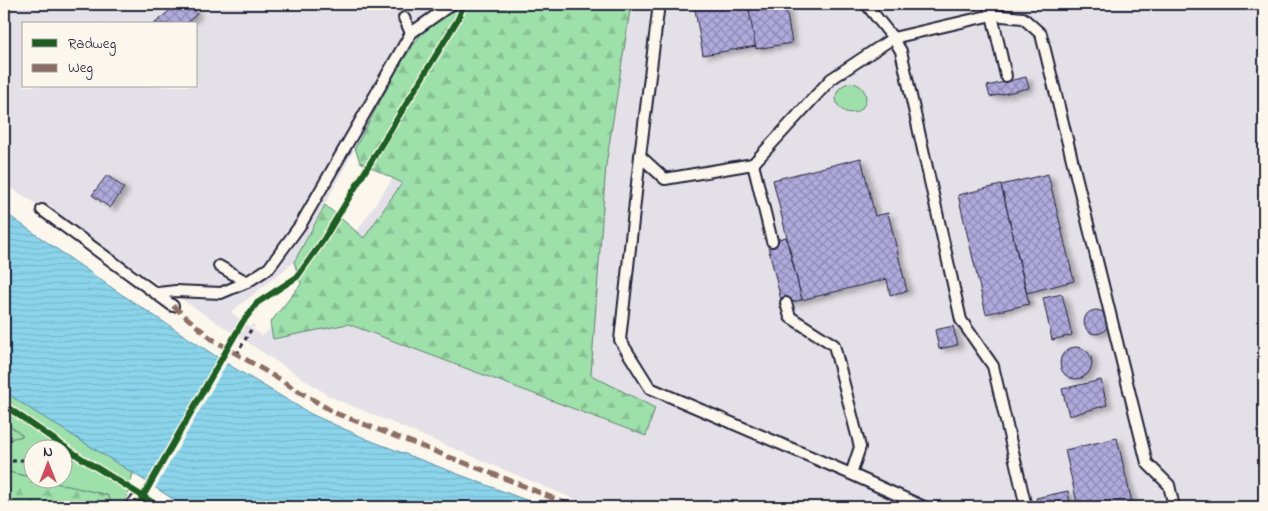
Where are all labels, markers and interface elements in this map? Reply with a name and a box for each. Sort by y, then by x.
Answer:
legend [22,22,198,88]
text: Radweg [68,33,116,56]
text: Weg [68,57,93,80]
north arrow [22,438,72,488]
text: N [43,442,53,463]

